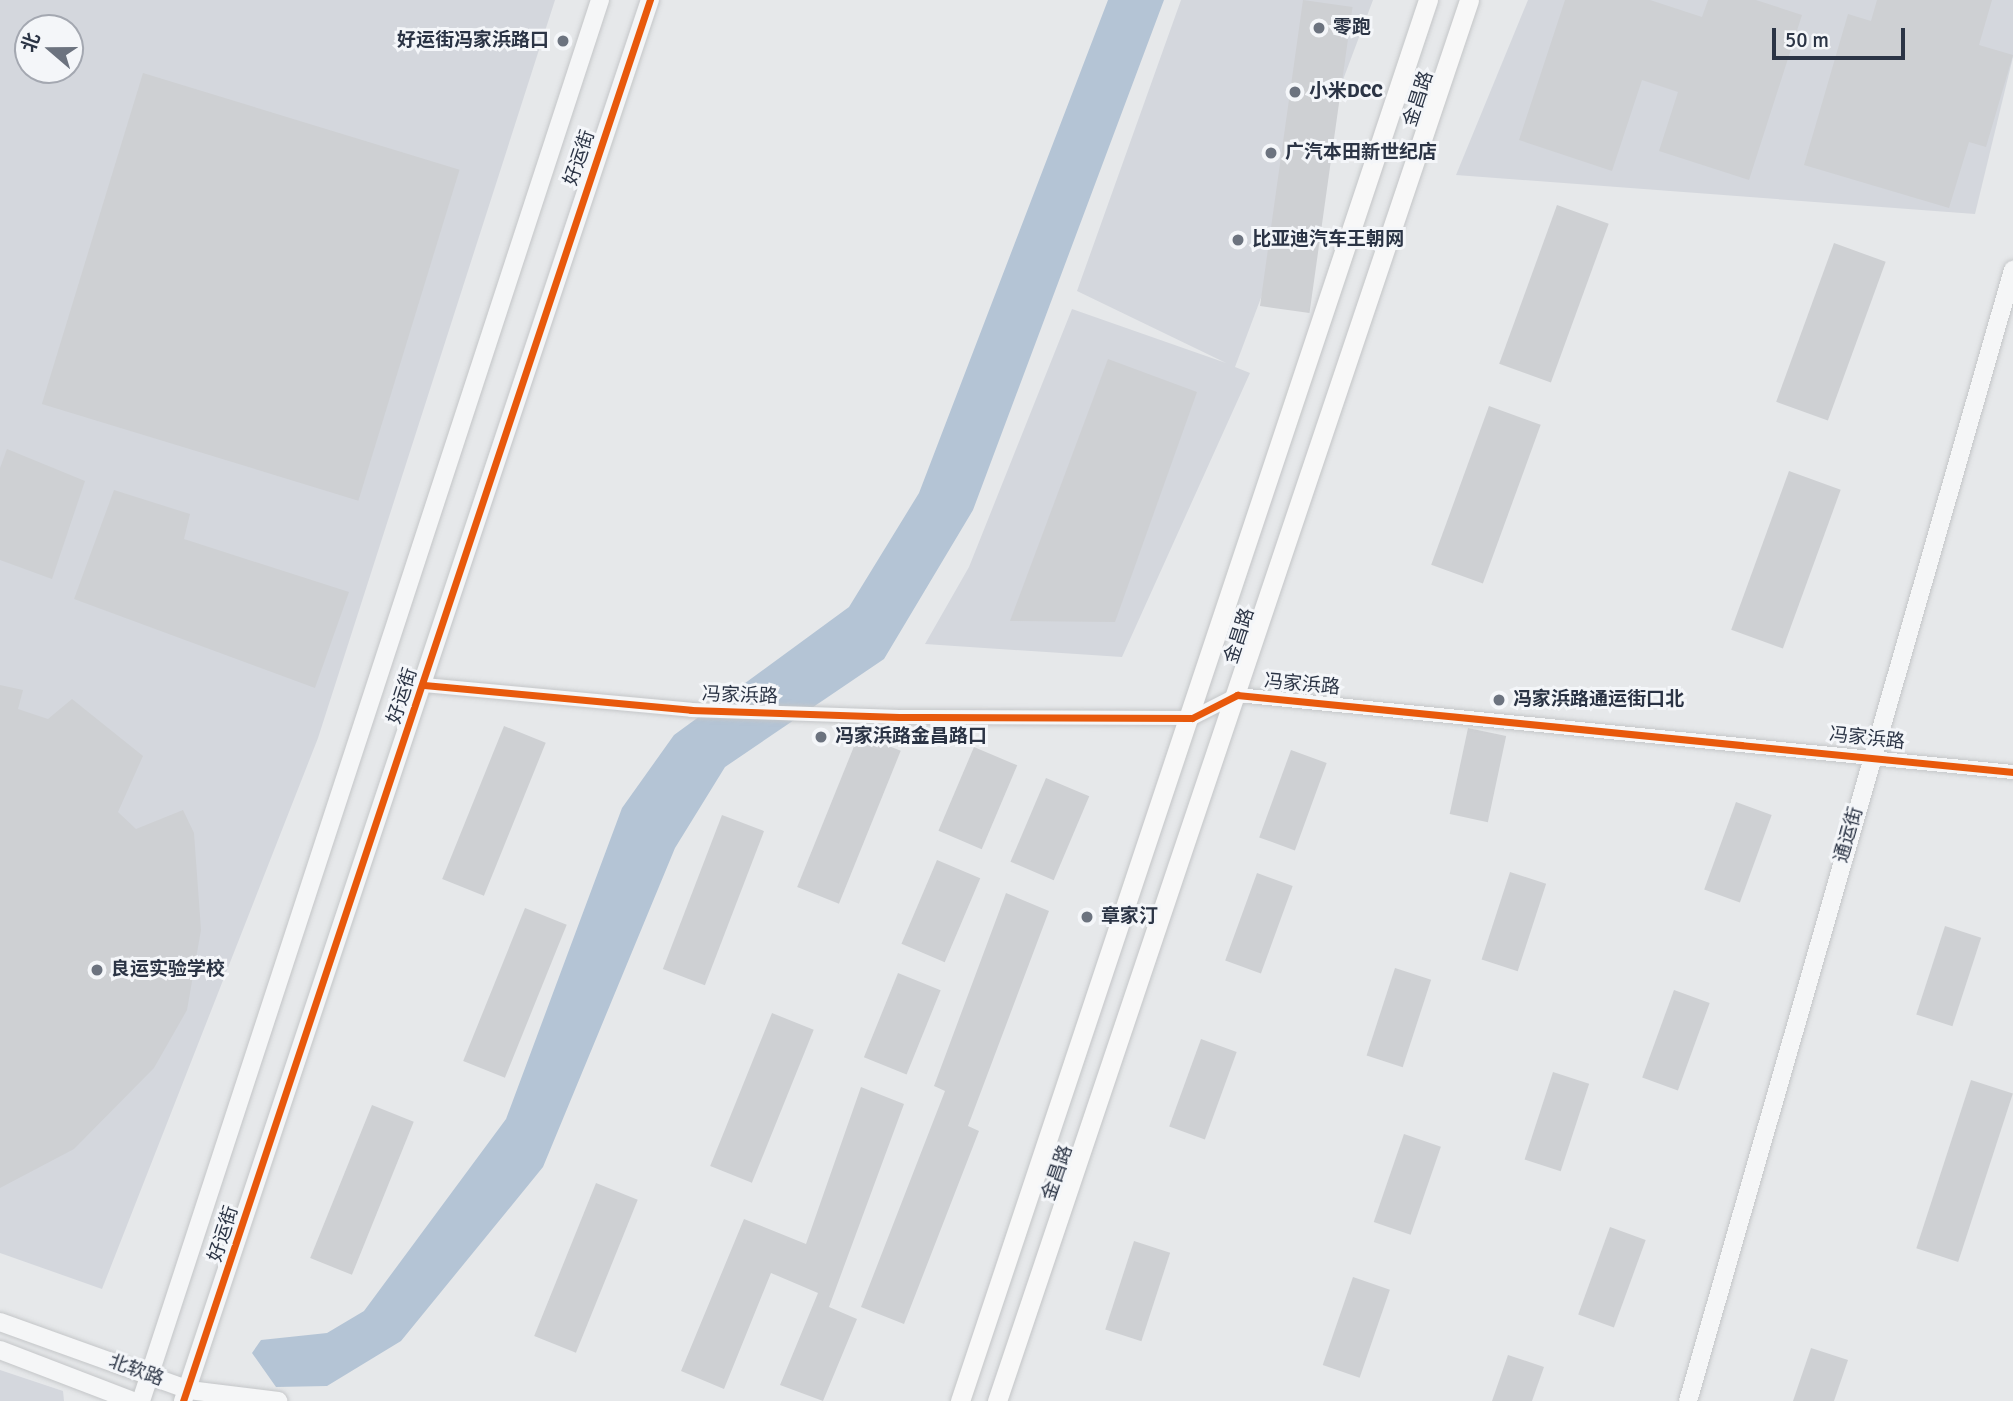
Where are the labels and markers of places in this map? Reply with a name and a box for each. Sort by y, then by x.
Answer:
place label: 零跑 [1333,17,1371,39]
marker: 零跑 [1311,20,1327,36]
place label: 好运街冯家浜路口 [397,30,549,52]
marker: 好运街冯家浜路口 [555,33,571,49]
place label: 小米DCC [1309,81,1383,103]
marker: 小米DCC [1287,84,1303,100]
place label: 广汽本田新世纪店 [1285,142,1437,164]
marker: 广汽本田新世纪店 [1263,145,1279,161]
place label: 比亚迪汽车王朝网 [1252,229,1404,251]
marker: 比亚迪汽车王朝网 [1230,232,1246,248]
place label: 冯家浜路通运街口北 [1513,689,1684,711]
marker: 冯家浜路通运街口北 [1491,692,1507,708]
place label: 冯家浜路金昌路口 [835,726,987,748]
marker: 冯家浜路金昌路口 [813,729,829,745]
place label: 章家汀 [1101,906,1158,928]
marker: 章家汀 [1079,909,1095,925]
place label: 良运实验学校 [111,959,225,981]
marker: 良运实验学校 [89,962,105,978]

